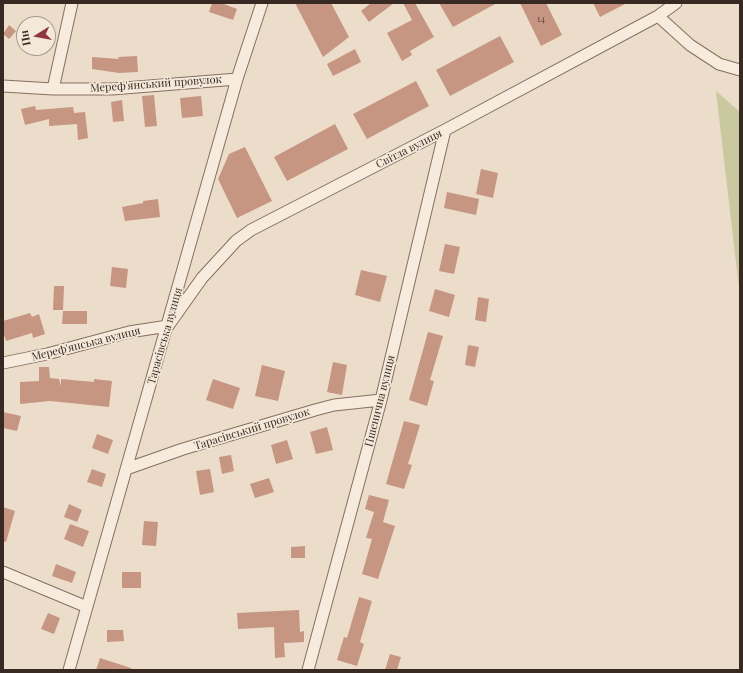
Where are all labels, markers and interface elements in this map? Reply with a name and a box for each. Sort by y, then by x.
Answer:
house number: 14 [537,14,545,24]
north arrow [16,16,56,56]
text: Пн [16,29,34,47]
street label: Мереф'янський провулок [90,73,222,95]
street label: Світла вулиця [374,127,444,171]
street label: Тарасівська вулиця [145,286,185,386]
street label: Мереф'янська вулиця [30,324,142,364]
street label: Пшенична вулиця [362,354,398,448]
street label: Тарасівський провулок [193,405,311,453]

